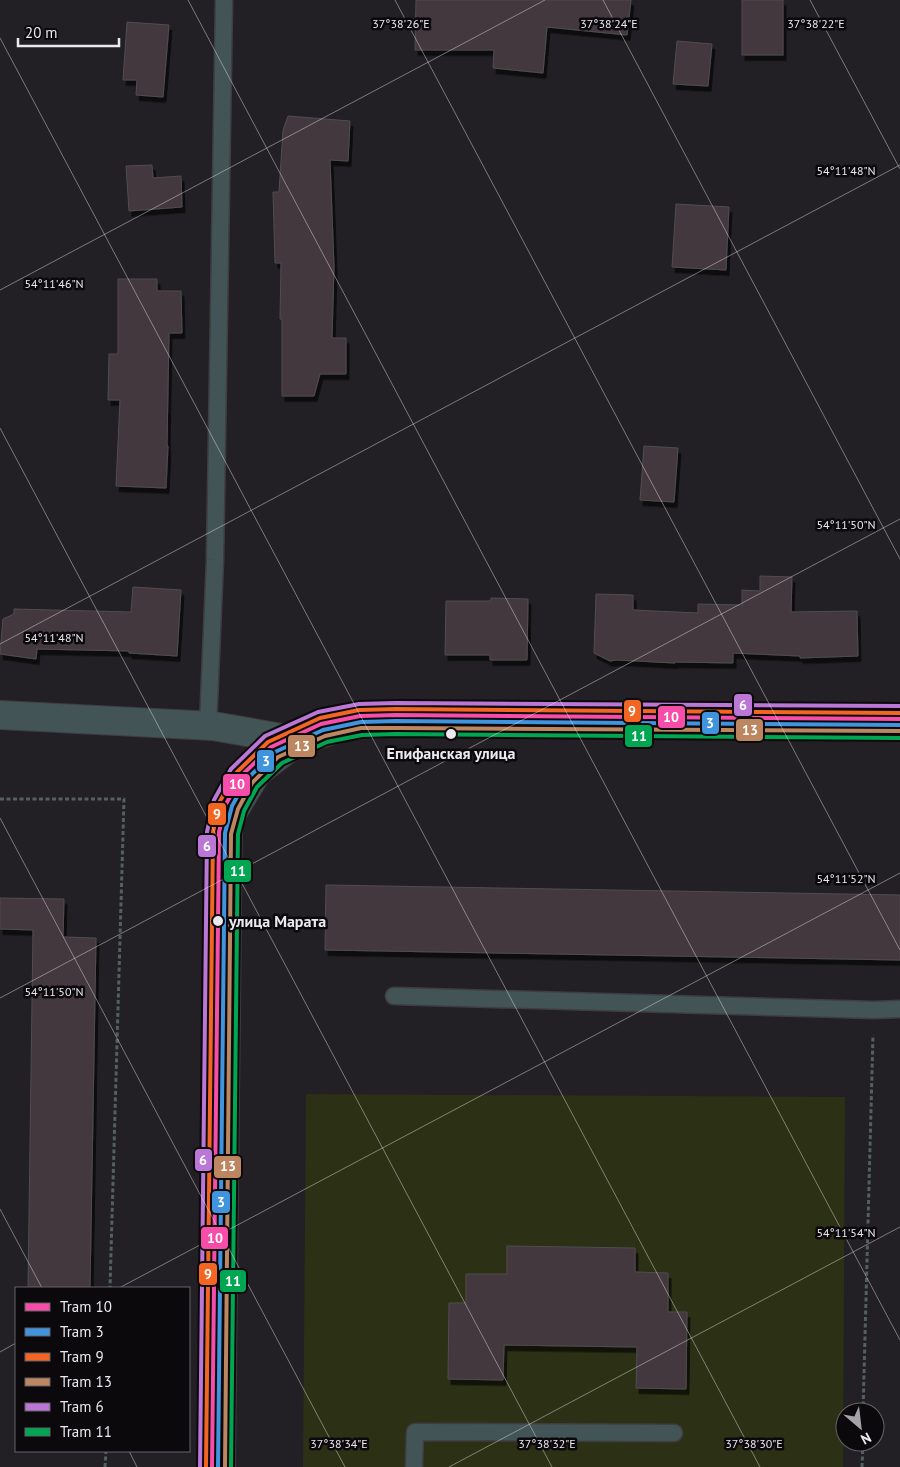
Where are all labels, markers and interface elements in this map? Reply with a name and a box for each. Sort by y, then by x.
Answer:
scale bar [18,15,119,47]
text: 37°38'26"E [372,16,430,31]
text: 37°38'24"E [580,16,638,31]
text: 37°38'22"E [787,16,845,31]
text: 20 m [25,23,58,42]
text: 54°11'48"N [816,163,876,178]
text: 54°11'46"N [24,276,84,291]
text: 54°11'50"N [816,517,876,532]
text: 54°11'48"N [24,630,84,645]
line badge: 6 [733,693,753,717]
text: 6 [739,696,747,714]
line badge: 9 [623,699,642,723]
text: 9 [628,702,636,720]
line badge: 10 [657,705,686,729]
text: 10 [663,708,679,726]
line badge: 3 [701,711,720,735]
text: 3 [706,714,714,732]
line badge: 13 [735,718,764,742]
text: 13 [742,721,758,739]
line badge: 11 [624,724,653,748]
marker: Епифанская улица [444,727,458,741]
text: 11 [631,727,647,745]
line badge: 13 [287,734,316,758]
text: 13 [294,737,310,755]
place label: Епифанская улица [387,743,515,763]
line badge: 3 [256,749,275,773]
text: 3 [262,752,270,770]
line badge: 10 [222,773,251,797]
text: 10 [229,775,245,793]
line badge: 9 [207,802,227,826]
text: 9 [213,805,221,823]
line badge: 6 [197,834,217,858]
text: 6 [203,837,211,855]
line badge: 11 [223,859,252,883]
text: 11 [230,862,246,880]
text: 54°11'52"N [816,871,876,886]
place label: улица Марата [228,911,326,931]
marker: улица Марата [211,914,225,928]
text: 54°11'50"N [24,984,84,999]
line badge: 6 [194,1148,213,1172]
text: 6 [199,1151,207,1169]
line badge: 13 [213,1155,242,1179]
text: 13 [220,1157,236,1175]
line badge: 3 [211,1190,231,1214]
text: 3 [217,1193,225,1211]
text: 54°11'54"N [816,1225,876,1240]
line badge: 10 [200,1226,229,1250]
text: 10 [207,1229,223,1247]
line badge: 9 [198,1262,218,1286]
text: 9 [204,1265,212,1283]
line badge: 11 [219,1269,247,1293]
text: 11 [225,1272,241,1290]
legend [15,1287,190,1452]
text: Tram 10 [60,1297,112,1316]
text: Tram 3 [60,1322,104,1341]
text: Tram 9 [60,1347,104,1366]
text: Tram 13 [60,1372,112,1391]
text: Tram 6 [60,1397,104,1416]
north arrow [835,1402,885,1452]
text: Tram 11 [60,1422,112,1441]
text: N [858,1428,874,1449]
text: 37°38'34"E [310,1436,368,1451]
text: 37°38'32"E [518,1436,576,1451]
text: 37°38'30"E [725,1436,783,1451]

